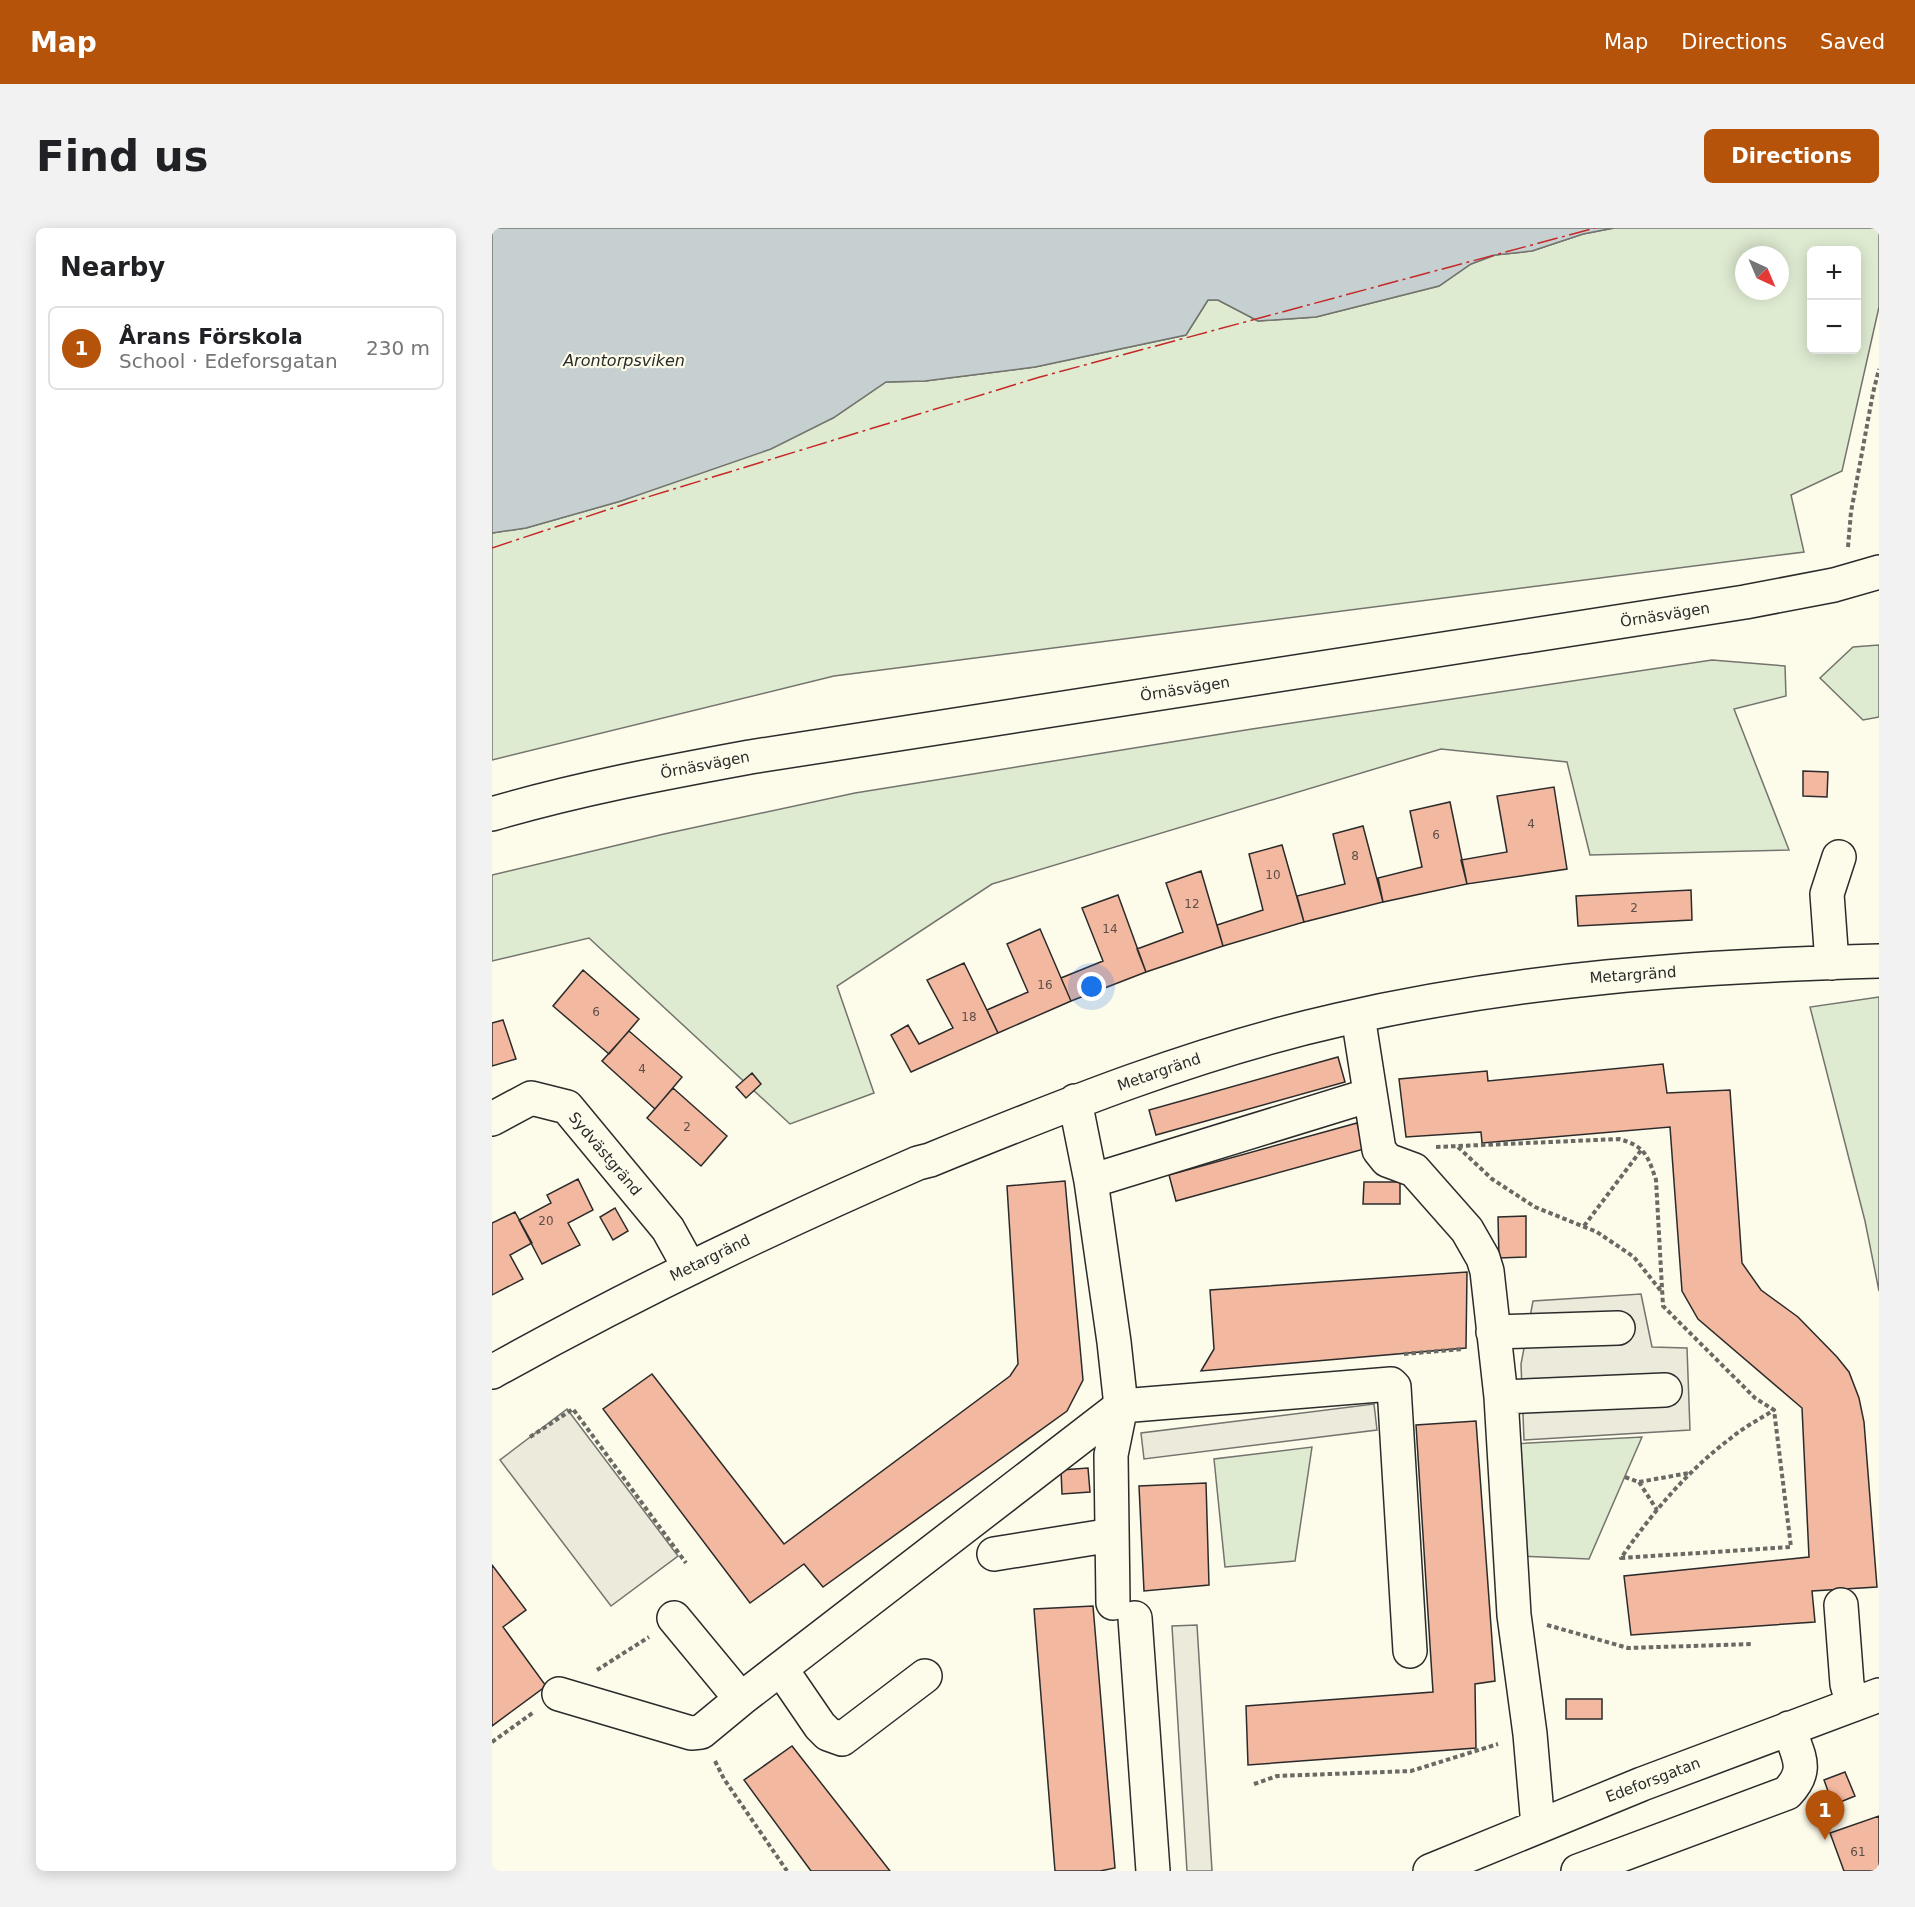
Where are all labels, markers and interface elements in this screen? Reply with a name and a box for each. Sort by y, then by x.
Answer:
text: Map [30,26,97,59]
text: Map [1604,30,1648,54]
text: Directions [1681,30,1787,54]
text: Saved [1820,30,1885,54]
button: Directions [1704,129,1879,183]
text: Find us [36,132,209,181]
north arrow [1735,246,1789,300]
map controls [1807,246,1861,354]
button: + [1807,246,1861,300]
text: Nearby [60,252,165,282]
button: − [1807,300,1861,354]
text: Årans Förskola [119,324,303,349]
text: 1 [75,336,88,360]
text: 230 m [366,336,430,360]
text: School · Edeforsgatan [119,349,338,373]
water label: Arontorpsviken [562,351,685,370]
street label: Örnäsvägen [1619,598,1711,631]
street label: Örnäsvägen [1139,672,1231,705]
street label: Örnäsvägen [659,747,751,782]
house number: 4 [1527,817,1535,831]
house number: 6 [1432,828,1440,842]
house number: 8 [1351,849,1359,863]
house number: 10 [1265,868,1281,882]
house number: 12 [1184,897,1200,911]
house number: 2 [1630,901,1638,915]
house number: 14 [1102,922,1118,936]
street label: Metargränd [1589,963,1677,987]
your location [1077,972,1106,1001]
house number: 16 [1037,978,1053,992]
house number: 6 [592,1005,600,1019]
house number: 18 [961,1010,977,1024]
street label: Metargränd [1115,1049,1203,1095]
house number: 4 [638,1062,646,1076]
street label: Sydvästgränd [565,1109,645,1199]
house number: 2 [683,1120,691,1134]
house number: 20 [538,1214,554,1228]
street label: Metargränd [667,1231,753,1285]
street label: Edeforsgatan [1603,1754,1703,1806]
pin: 1 [1806,1790,1844,1840]
house number: 61 [1850,1845,1866,1859]

